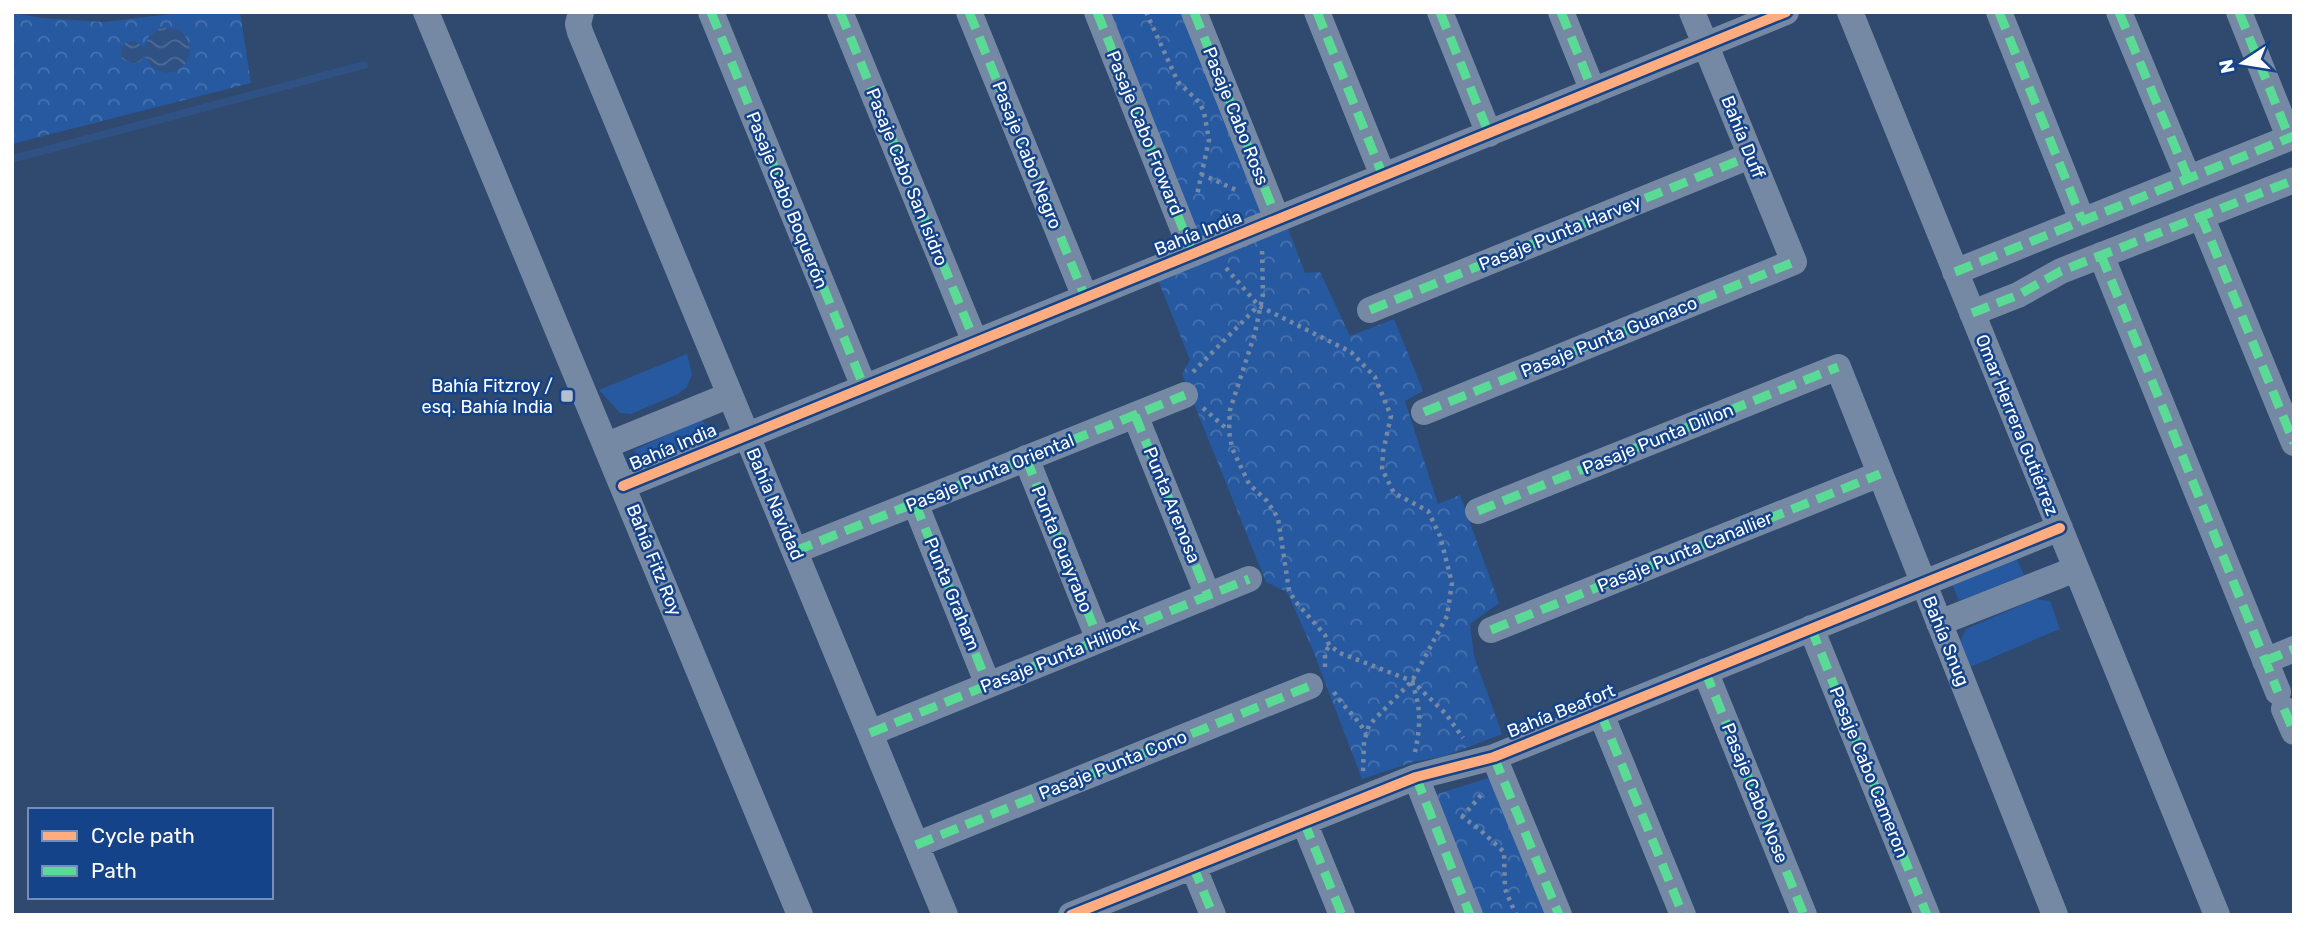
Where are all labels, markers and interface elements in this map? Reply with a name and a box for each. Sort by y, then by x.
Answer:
north arrow [2208,28,2278,98]
street label: Pasaje Cabo Ross [1198,44,1274,188]
street label: Pasaje Cabo Froward [1102,48,1188,218]
text: N [2214,57,2240,76]
street label: Pasaje Cabo Negro [987,78,1067,232]
street label: Pasaje Cabo San Isidro [861,85,953,269]
street label: Bahía Duff [1716,92,1770,182]
street label: Pasaje Cabo Boquerón [741,108,833,292]
street label: Pasaje Punta Harvey [1476,190,1644,276]
street label: Bahía India [1151,205,1245,261]
street label: Pasaje Punta Guanaco [1518,292,1700,382]
street label: Omar Herrera Gutiérrez [1970,331,2064,519]
place label: Bahía Fitzroy / esq. Bahía India [422,375,553,418]
marker: Bahía Fitzroy / esq. Bahía India [559,388,575,404]
street label: Pasaje Punta Dillon [1579,399,1737,479]
street label: Bahía India [626,419,720,475]
street label: Pasaje Punta Oriental [903,429,1077,517]
street label: Punta Arenosa [1139,444,1205,566]
street label: Bahía Navidad [742,445,808,563]
street label: Punta Guayrabo [1027,482,1097,616]
street label: Bahía Fitz Roy [622,501,686,619]
street label: Pasaje Punta Canallier [1594,507,1776,597]
street label: Punta Graham [919,534,985,654]
street label: Bahía Snug [1918,593,1974,689]
street label: Pasaje Punta Hiliock [977,614,1143,698]
street label: Bahía Beafort [1504,679,1618,743]
street label: Pasaje Cabo Cameron [1825,683,1913,861]
street label: Pasaje Cabo Nose [1717,720,1793,866]
street label: Pasaje Punta Cono [1036,725,1190,805]
legend [28,808,273,899]
text: Cycle path [91,823,195,848]
text: Path [91,858,137,883]

